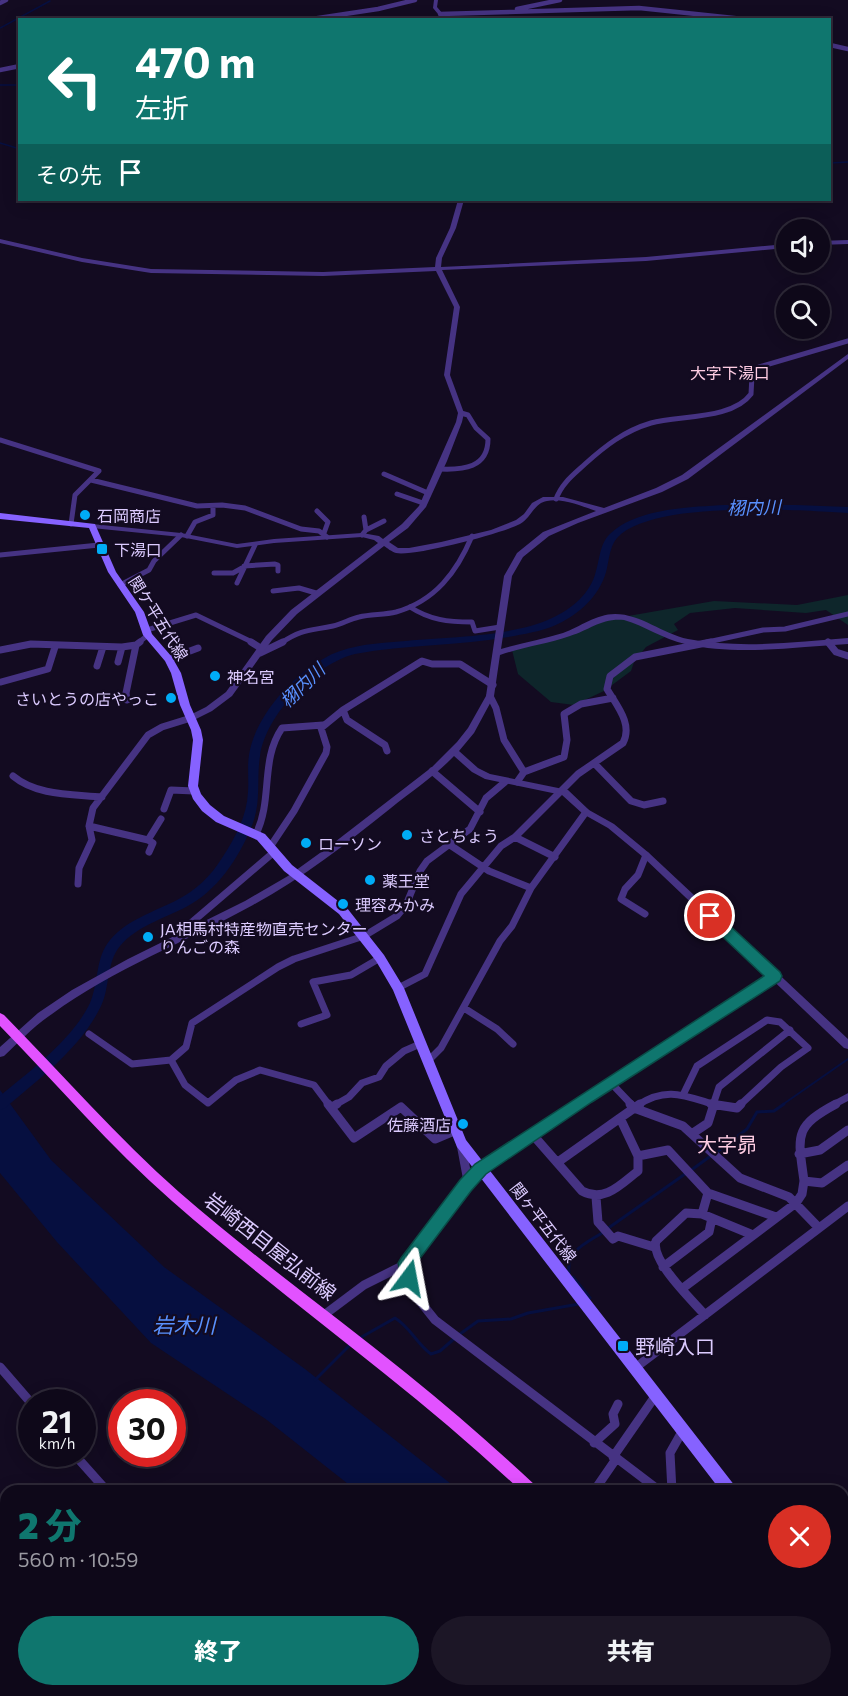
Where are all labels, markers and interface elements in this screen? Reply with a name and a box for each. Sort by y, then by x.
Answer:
text: 470 m [135,35,255,87]
icon: left [36,42,114,120]
text: 左折 [135,91,189,124]
icon: arrive [114,156,147,189]
text: その先 [36,161,102,188]
map controls [776,219,830,339]
button: sound [776,219,830,273]
button: search [776,285,830,339]
district label: 大字下湯口 [690,363,770,382]
water label: 栩内川 [727,495,783,518]
place label: 石岡商店 [97,506,161,525]
marker: 石岡商店 [78,508,92,522]
place label: 下湯口 [114,540,162,559]
marker: 下湯口 [95,542,109,556]
street label: 関ケ平五代線 [126,572,192,664]
water label: 栩内川 [275,657,331,712]
place label: 神名宮 [227,667,275,686]
marker: 神名宮 [208,669,222,683]
place label: さいとうの店やっこ [15,689,159,708]
marker: さいとうの店やっこ [164,691,178,705]
place label: さとちょう [419,826,499,845]
marker: さとちょう [400,828,414,842]
place label: ローソン [318,834,382,853]
marker: ローソン [299,836,313,850]
place label: 薬王堂 [382,871,430,890]
marker: 薬王堂 [363,873,377,887]
pin [684,890,735,941]
place label: 理容みかみ [355,895,435,914]
marker: 理容みかみ [336,897,350,911]
icon: arrive [693,899,726,932]
place label: JA相馬村特産物直売センター りんごの森 [160,919,368,956]
marker: JA相馬村特産物直売センター りんごの森 [141,930,155,944]
place label: 佐藤酒店 [387,1115,451,1134]
marker: 佐藤酒店 [456,1117,470,1131]
district label: 大字昴 [697,1132,757,1156]
street label: 関ヶ平五代線 [507,1178,581,1266]
street label: 岩崎西目屋弘前線 [201,1187,341,1305]
position arrow [377,1246,441,1310]
water label: 岩木川 [153,1312,217,1337]
place label: 野崎入口 [635,1334,715,1358]
marker: 野崎入口 [616,1339,630,1353]
speed limit sign: 30 [108,1389,186,1467]
text: 21 [42,1402,72,1439]
text: km/h [39,1434,75,1452]
text: 2 分 [18,1502,82,1546]
button: close [768,1505,831,1568]
text: 560 m · 10:59 [18,1547,138,1571]
button: 終了 [18,1616,419,1685]
button: 共有 [431,1616,831,1685]

